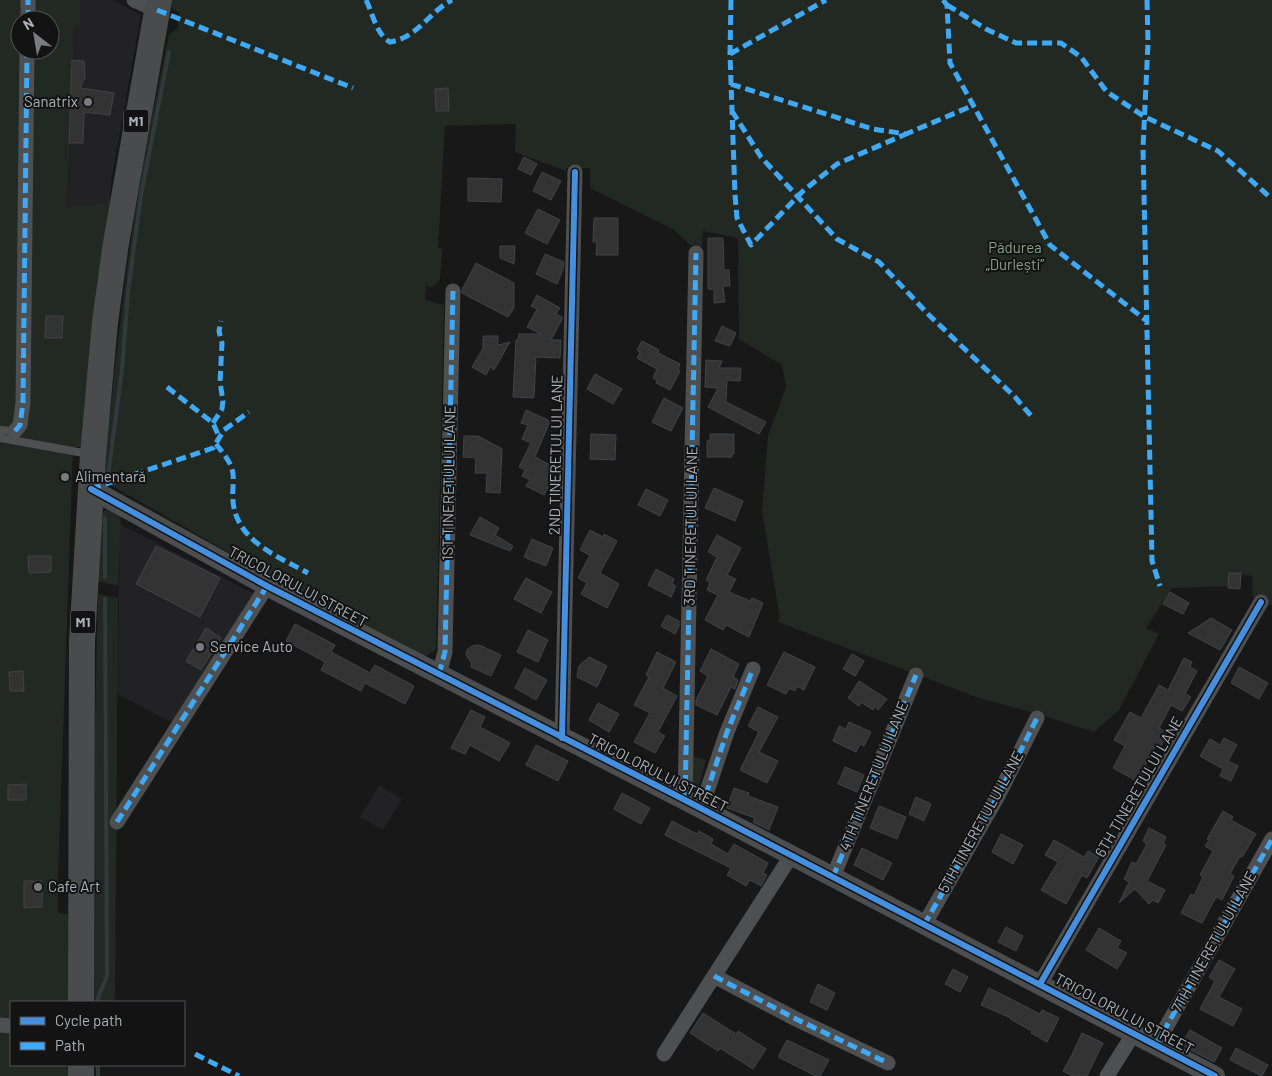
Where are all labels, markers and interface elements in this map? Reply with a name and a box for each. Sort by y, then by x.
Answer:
north arrow [10,10,60,60]
text: N [20,14,36,33]
place label: Sanatrix [24,92,78,110]
marker: Sanatrix [82,96,94,108]
road number: M1 [124,110,148,132]
park label: Pădurea „Durlești” [986,238,1044,273]
street label: 2ND TINERETULUI LANE [545,375,565,535]
street label: 1ST TINERETULUI LANE [438,405,458,561]
street label: 3RD TINERETULUI LANE [680,446,700,606]
place label: Alimentară [75,467,146,485]
marker: Alimentară [59,471,71,483]
street label: TRICOLORULUI STREET [226,542,371,630]
road number: M1 [70,610,96,634]
place label: Service Auto [210,637,293,655]
marker: Service Auto [194,641,206,653]
street label: 4TH TINERETULUI LANE [835,698,911,853]
street label: 6TH TINERETULUI LANE [1090,713,1186,860]
street label: TRICOLORULUI STREET [585,729,731,815]
street label: 5TH TINERETULUI LANE [934,747,1027,896]
street label: 7TH TINERETULUI LANE [1167,868,1259,1015]
place label: Cafe Art [48,877,100,895]
marker: Cafe Art [32,881,44,893]
street label: TRICOLORULUI STREET [1052,969,1197,1057]
legend [10,1001,185,1066]
text: Cycle path [55,1011,122,1029]
text: Path [55,1036,85,1054]

